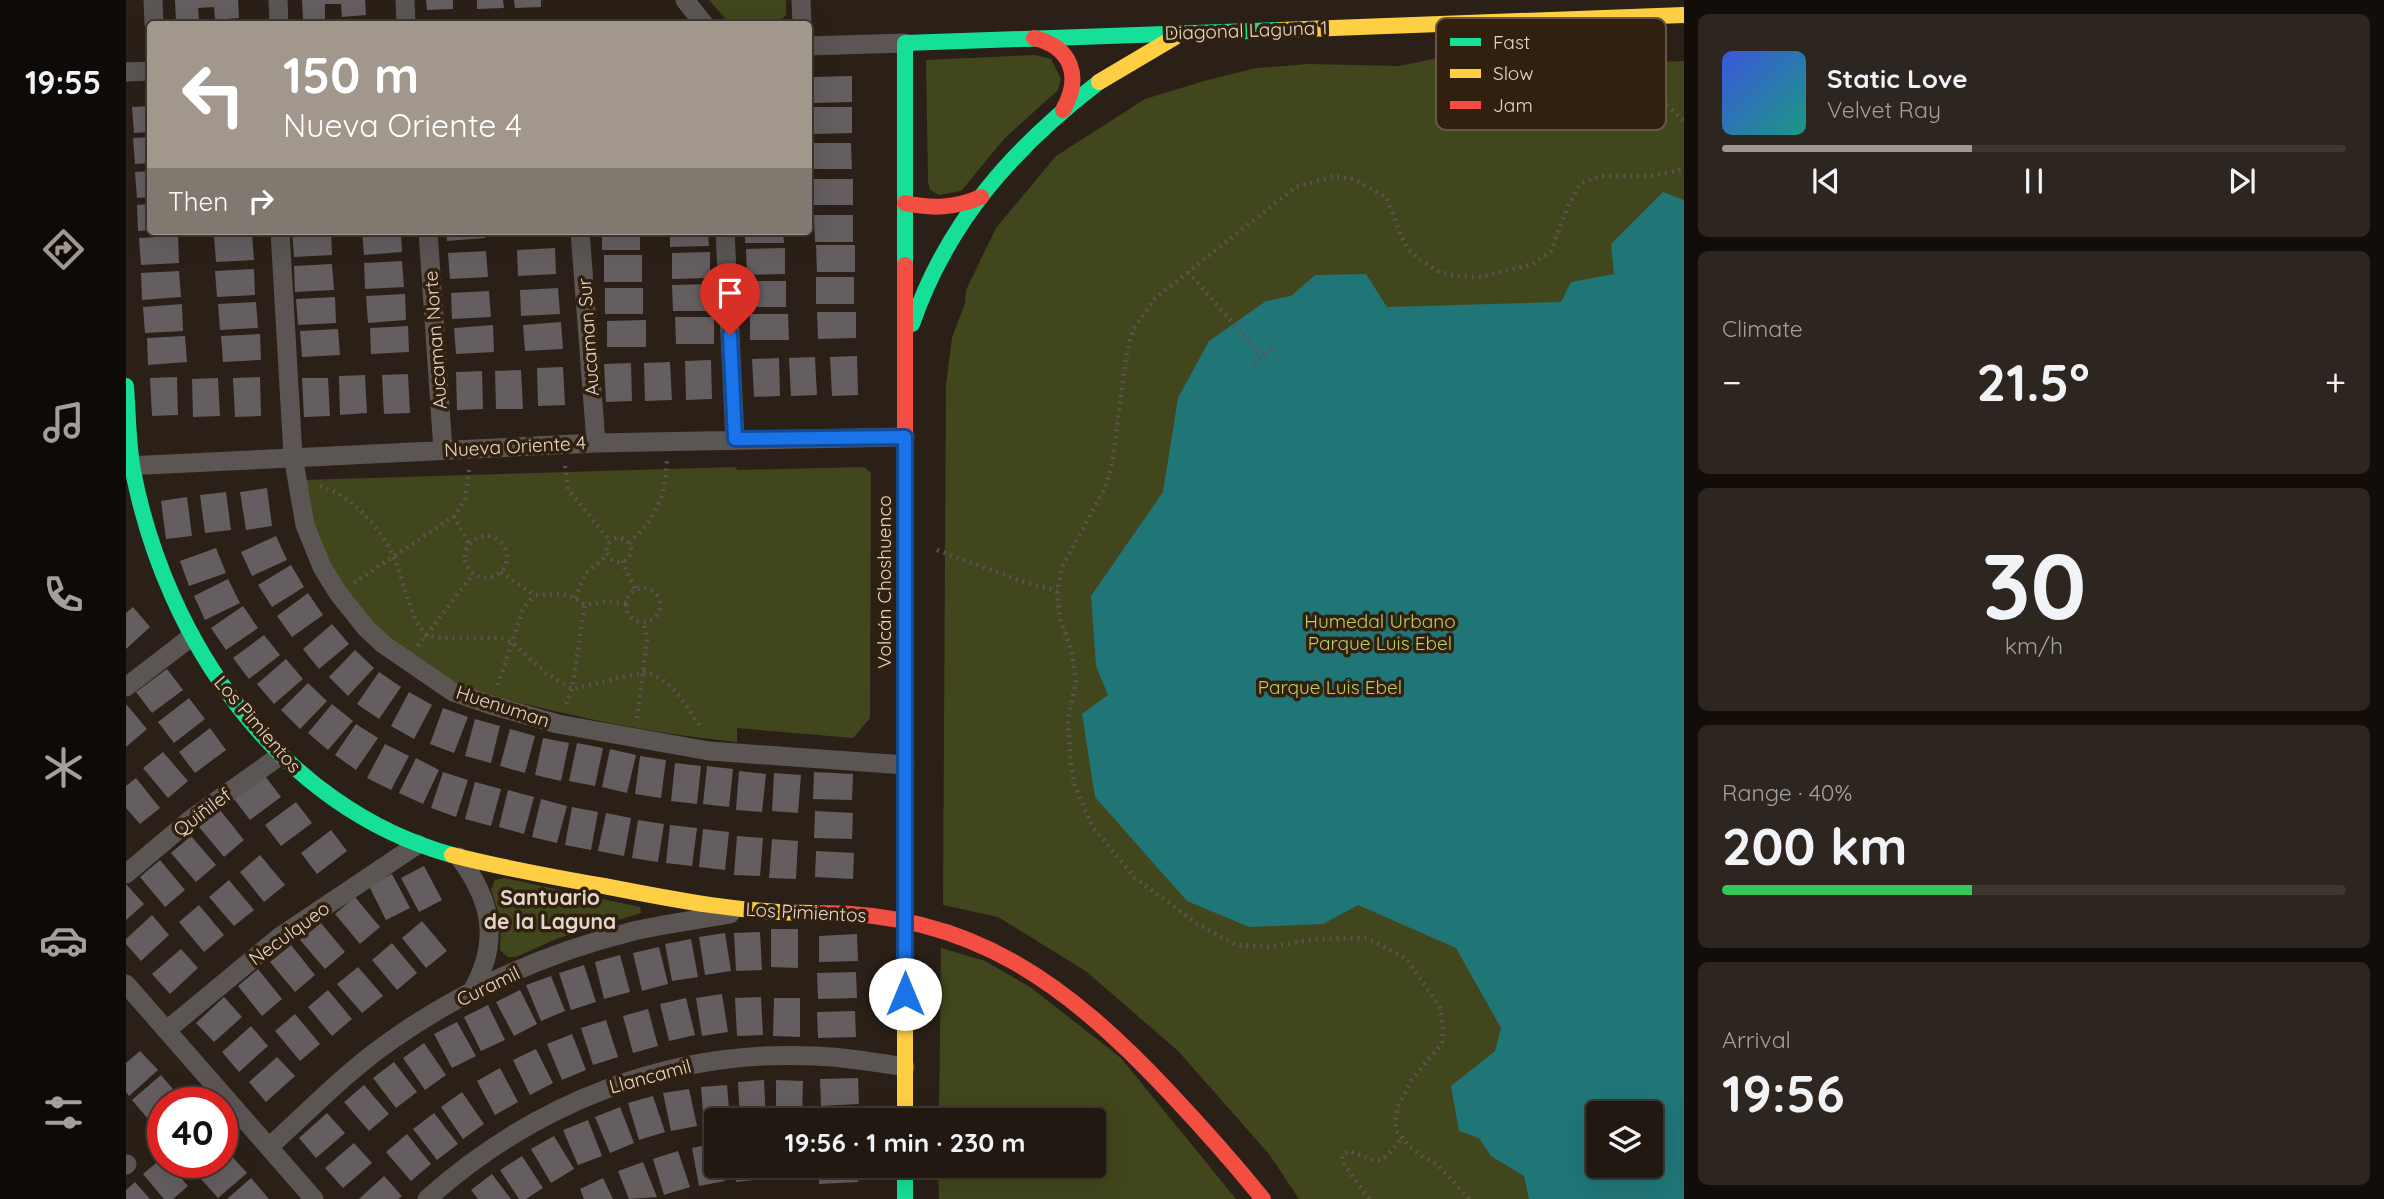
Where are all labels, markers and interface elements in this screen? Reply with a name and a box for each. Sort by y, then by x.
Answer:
street label: Diagonal Laguna 1 [1164,15,1328,45]
legend [1436,18,1666,130]
text: Fast [1493,30,1530,54]
text: 150 m [283,44,419,105]
icon: left [168,49,259,140]
text: Slow [1493,61,1534,85]
text: 19:55 [25,62,101,102]
text: Static Love [1827,62,1968,95]
text: Jam [1493,93,1533,117]
text: Velvet Ray [1827,95,1941,124]
text: Nueva Oriente 4 [283,105,522,145]
icon: previous [1807,162,1845,200]
icon: pause [2015,162,2053,200]
icon: next [2223,162,2261,200]
icon: right [242,182,280,220]
text: Then [168,185,228,218]
icon: directions [39,225,88,274]
pin [700,263,760,335]
street label: Aucaman Norte [418,270,452,410]
icon: arrive [711,274,749,312]
street label: Aucaman Sur [572,277,604,397]
text: Climate [1722,314,1803,343]
text: 21.5° [1977,349,2090,414]
text: − [1722,358,1742,406]
text: + [2325,358,2346,406]
icon: music [39,398,88,447]
street label: Nueva Oriente 4 [444,430,586,462]
street label: Volcán Choshuenco [872,495,896,669]
text: 30 [1982,528,2086,642]
icon: phone [39,570,88,619]
park label: Humedal Urbano Parque Luis Ebel [1304,609,1456,655]
text: km/h [2005,631,2063,660]
street label: Los Pimientos [209,670,307,778]
park label: Parque Luis Ebel [1258,675,1402,699]
street label: Huenuman [453,680,553,732]
icon: climate [39,743,88,792]
text: Range · 40% [1722,778,1852,807]
street label: Quiñilef [168,782,236,842]
text: 200 km [1722,813,1908,878]
district label: Santuario de la Laguna [484,884,616,934]
street label: Neculqueo [244,896,334,970]
street label: Los Pimientos [745,897,867,927]
icon: car [39,916,88,965]
position arrow [868,957,942,1031]
street label: Curamil [452,960,524,1012]
text: Arrival [1722,1025,1791,1054]
street label: Llancamil [606,1054,694,1098]
text: 19:56 [1722,1060,1845,1125]
speed limit sign: 40 [147,1087,238,1178]
icon: filters [39,1088,88,1137]
map controls [1586,1101,1663,1178]
button: layers [1586,1101,1663,1178]
text: 19:56 · 1 min · 230 m [785,1126,1025,1159]

